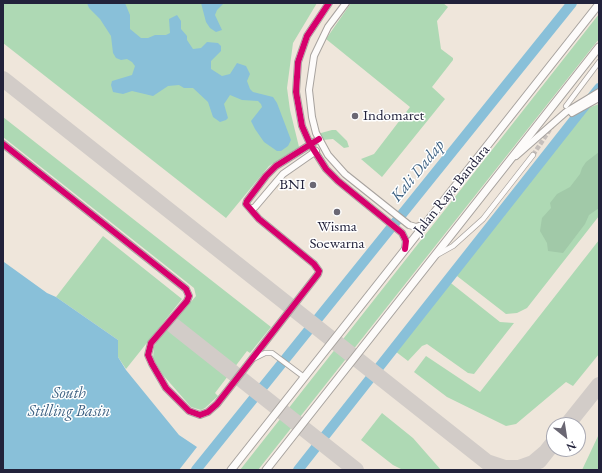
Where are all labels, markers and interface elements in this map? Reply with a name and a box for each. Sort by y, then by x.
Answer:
place label: Indomaret [363,107,424,125]
marker: Indomaret [350,111,360,121]
water label: Kali Dadap [387,136,449,206]
street label: Jalan Raya Bandara [410,141,494,239]
place label: BNI [279,176,305,194]
marker: BNI [308,180,318,190]
marker: Wisma Soewarna [332,207,342,217]
place label: Wisma Soewarna [309,218,365,253]
water label: South Stilling Basin [28,384,110,422]
north arrow [546,417,586,457]
text: N [564,438,579,455]

